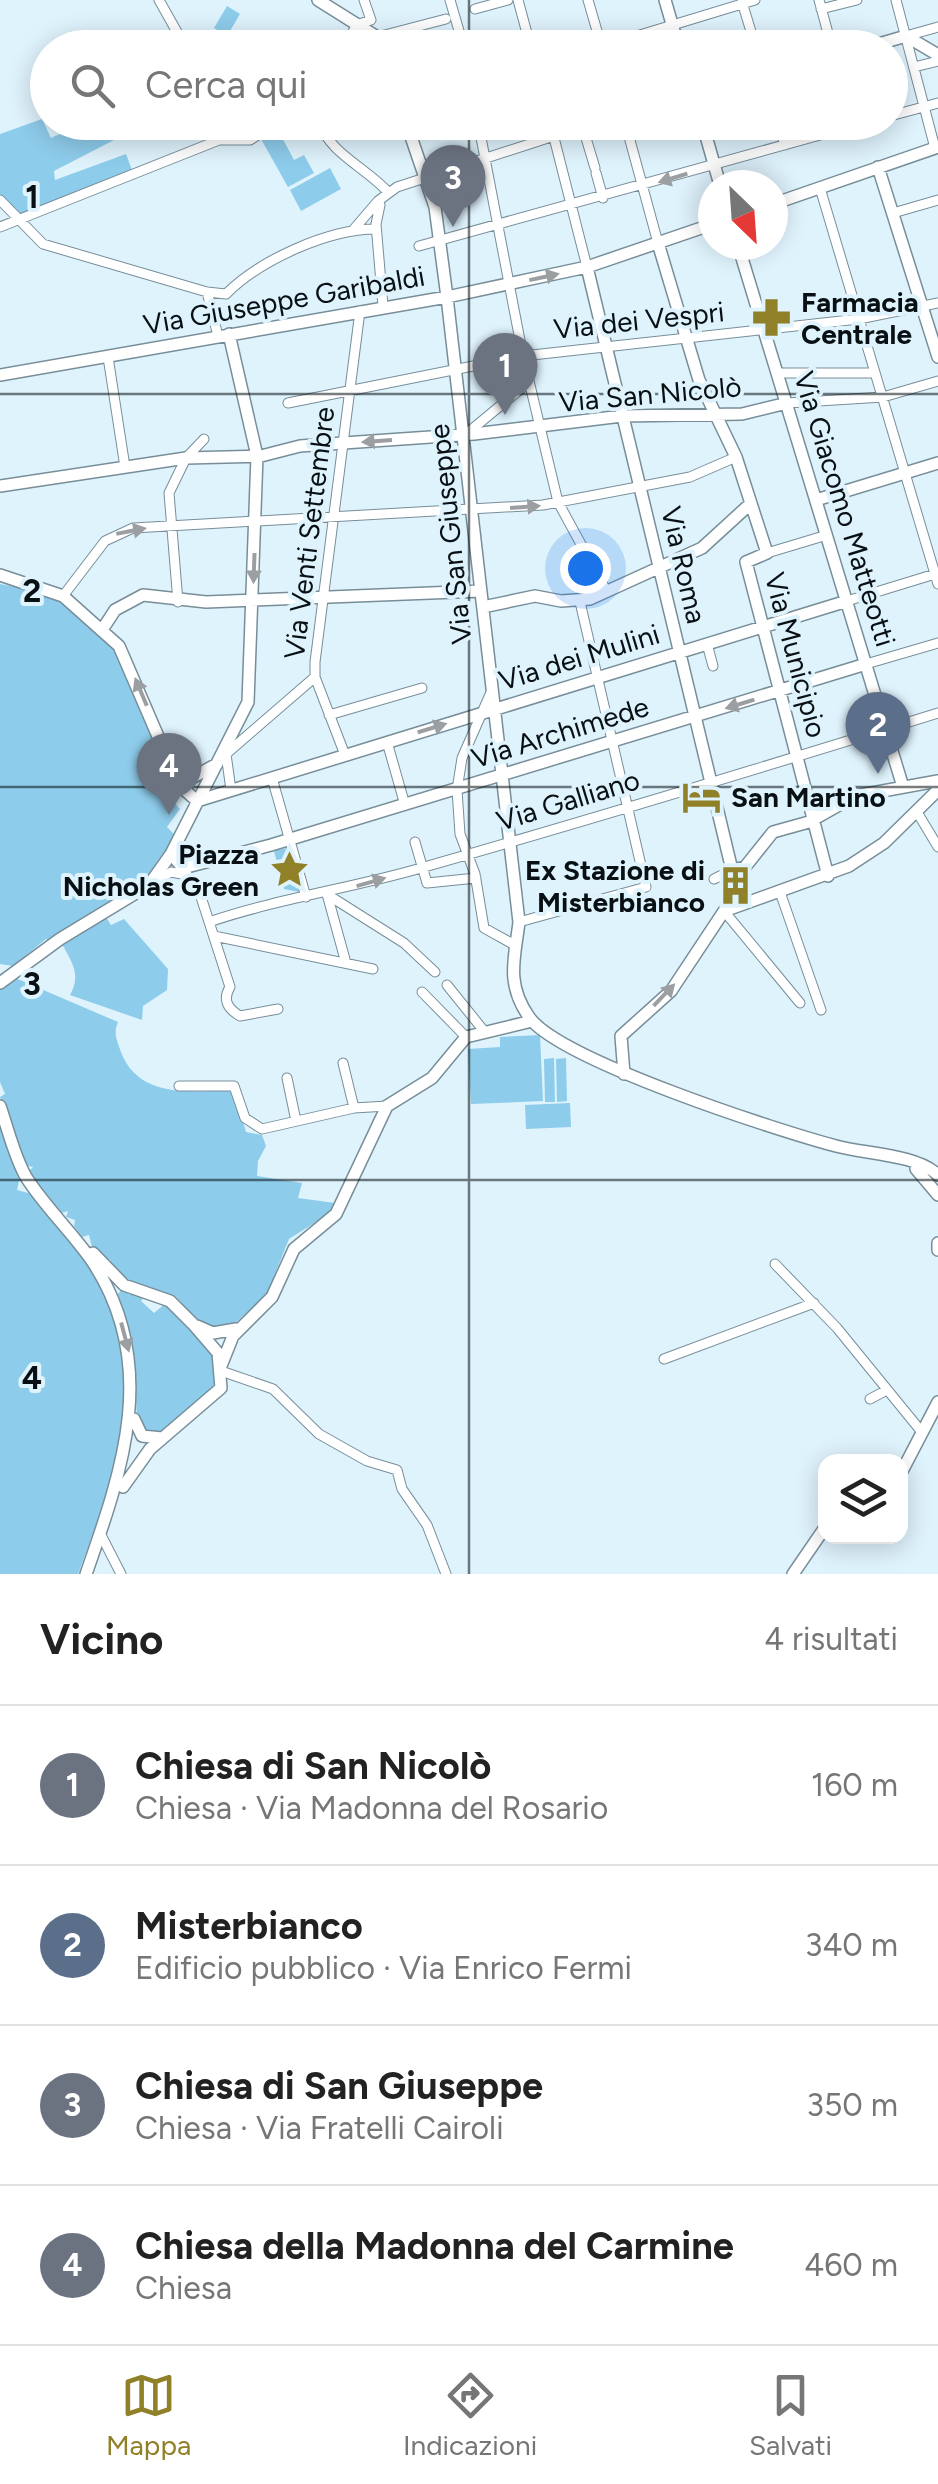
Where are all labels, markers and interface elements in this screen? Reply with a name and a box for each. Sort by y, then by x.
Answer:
search box [30,30,908,140]
icon: search [65,58,120,113]
text: Cerca qui [145,62,307,108]
pin: 3 [420,144,486,227]
north arrow [698,170,788,260]
one-way arrow [657,171,687,186]
text: 1 [25,178,39,216]
street label: Via Giuseppe Garibaldi [141,258,427,342]
one-way arrow [529,268,560,284]
place label: Farmacia Centrale [801,285,919,351]
street label: Via dei Vespri [552,294,726,346]
pharmacy icon: Farmacia Centrale [750,297,792,339]
pin: 1 [472,332,538,415]
street label: Via Giacomo Matteotti [787,367,903,651]
street label: Via San Nicolò [557,369,743,419]
street label: Via Venti Settembre [277,405,341,661]
street label: Via San Giuseppe [422,422,478,646]
one-way arrow [361,433,392,449]
one-way arrow [509,498,541,514]
street label: Via Roma [654,503,714,627]
one-way arrow [116,523,147,538]
your location [560,543,611,594]
one-way arrow [245,553,261,585]
street label: Via Municipio [758,569,834,741]
text: 2 [23,572,41,610]
street label: Via dei Mulini [495,616,663,698]
one-way arrow [133,677,149,707]
street label: Via Archimede [467,689,653,775]
pin: 2 [846,692,910,774]
one-way arrow [725,697,755,712]
one-way arrow [417,720,447,735]
pin: 4 [136,732,202,815]
street label: Via Galliano [492,762,644,838]
hotel icon: San Martino [680,776,722,818]
place label: San Martino [731,780,886,814]
place label: Piazza Nicholas Green [63,837,259,903]
place icon: Piazza Nicholas Green [268,849,310,891]
place label: Ex Stazione di Misterbianco [525,853,705,919]
building icon: Ex Stazione di Misterbianco [714,865,756,907]
one-way arrow [356,874,387,889]
text: 3 [23,965,41,1003]
one-way arrow [652,983,676,1007]
one-way arrow [117,1321,133,1352]
text: 4 [22,1359,42,1397]
map controls [818,1454,908,1544]
button: layers [818,1454,908,1544]
text: Vicino [40,1614,164,1665]
text: 4 risultati [764,1620,898,1658]
text: Chiesa di San Nicolò [135,1743,491,1789]
text: 1 [66,1766,79,1804]
text: 160 m [811,1766,898,1804]
text: Chiesa · Via Madonna del Rosario [135,1789,608,1827]
text: Misterbianco [135,1903,363,1949]
text: 2 [63,1926,82,1964]
text: 340 m [805,1926,898,1964]
text: Edificio pubblico · Via Enrico Fermi [135,1949,632,1987]
text: Chiesa di San Giuseppe [135,2063,543,2109]
text: 3 [64,2086,81,2124]
text: 350 m [807,2086,898,2124]
text: Chiesa · Via Fratelli Cairoli [135,2109,504,2147]
text: Chiesa della Madonna del Carmine [135,2223,734,2269]
text: 4 [62,2246,83,2284]
text: 460 m [804,2246,898,2284]
text: Chiesa [135,2269,232,2307]
tab: Mappa [106,2368,191,2462]
tab: Indicazioni [403,2368,537,2462]
tab: Salvati [749,2368,832,2462]

